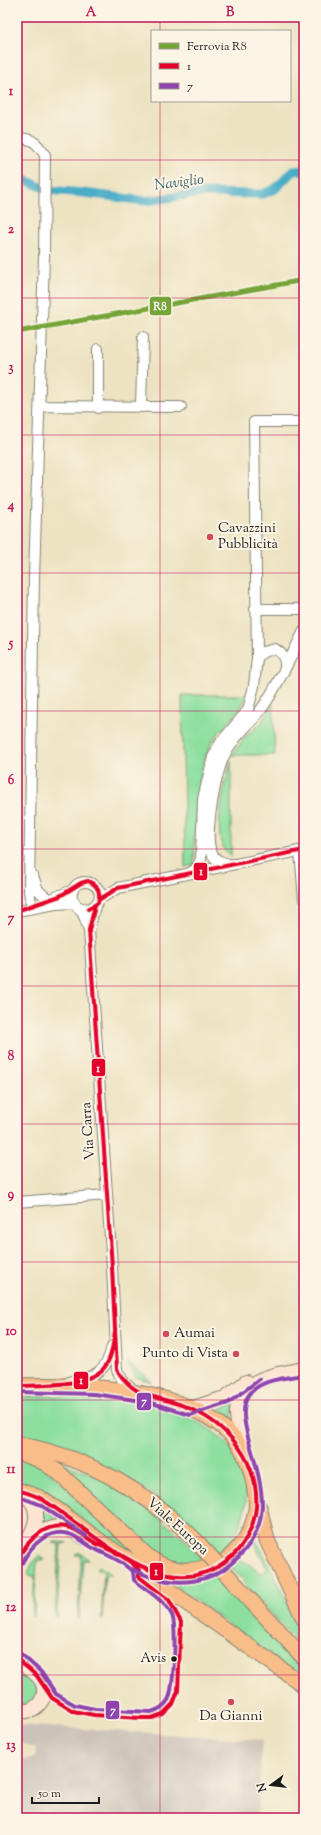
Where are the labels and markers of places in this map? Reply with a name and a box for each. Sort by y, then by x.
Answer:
place label: Cavazzini Pubblicità [218,519,279,555]
marker: Cavazzini Pubblicità [205,532,215,542]
place label: Aumai [174,1324,215,1344]
marker: Aumai [161,1329,171,1339]
place label: Punto di Vista [143,1344,229,1364]
marker: Punto di Vista [231,1349,241,1359]
place label: Avis [141,1650,166,1668]
marker: Avis [169,1654,179,1664]
marker: Da Gianni [226,1697,236,1707]
place label: Da Gianni [200,1707,262,1727]

